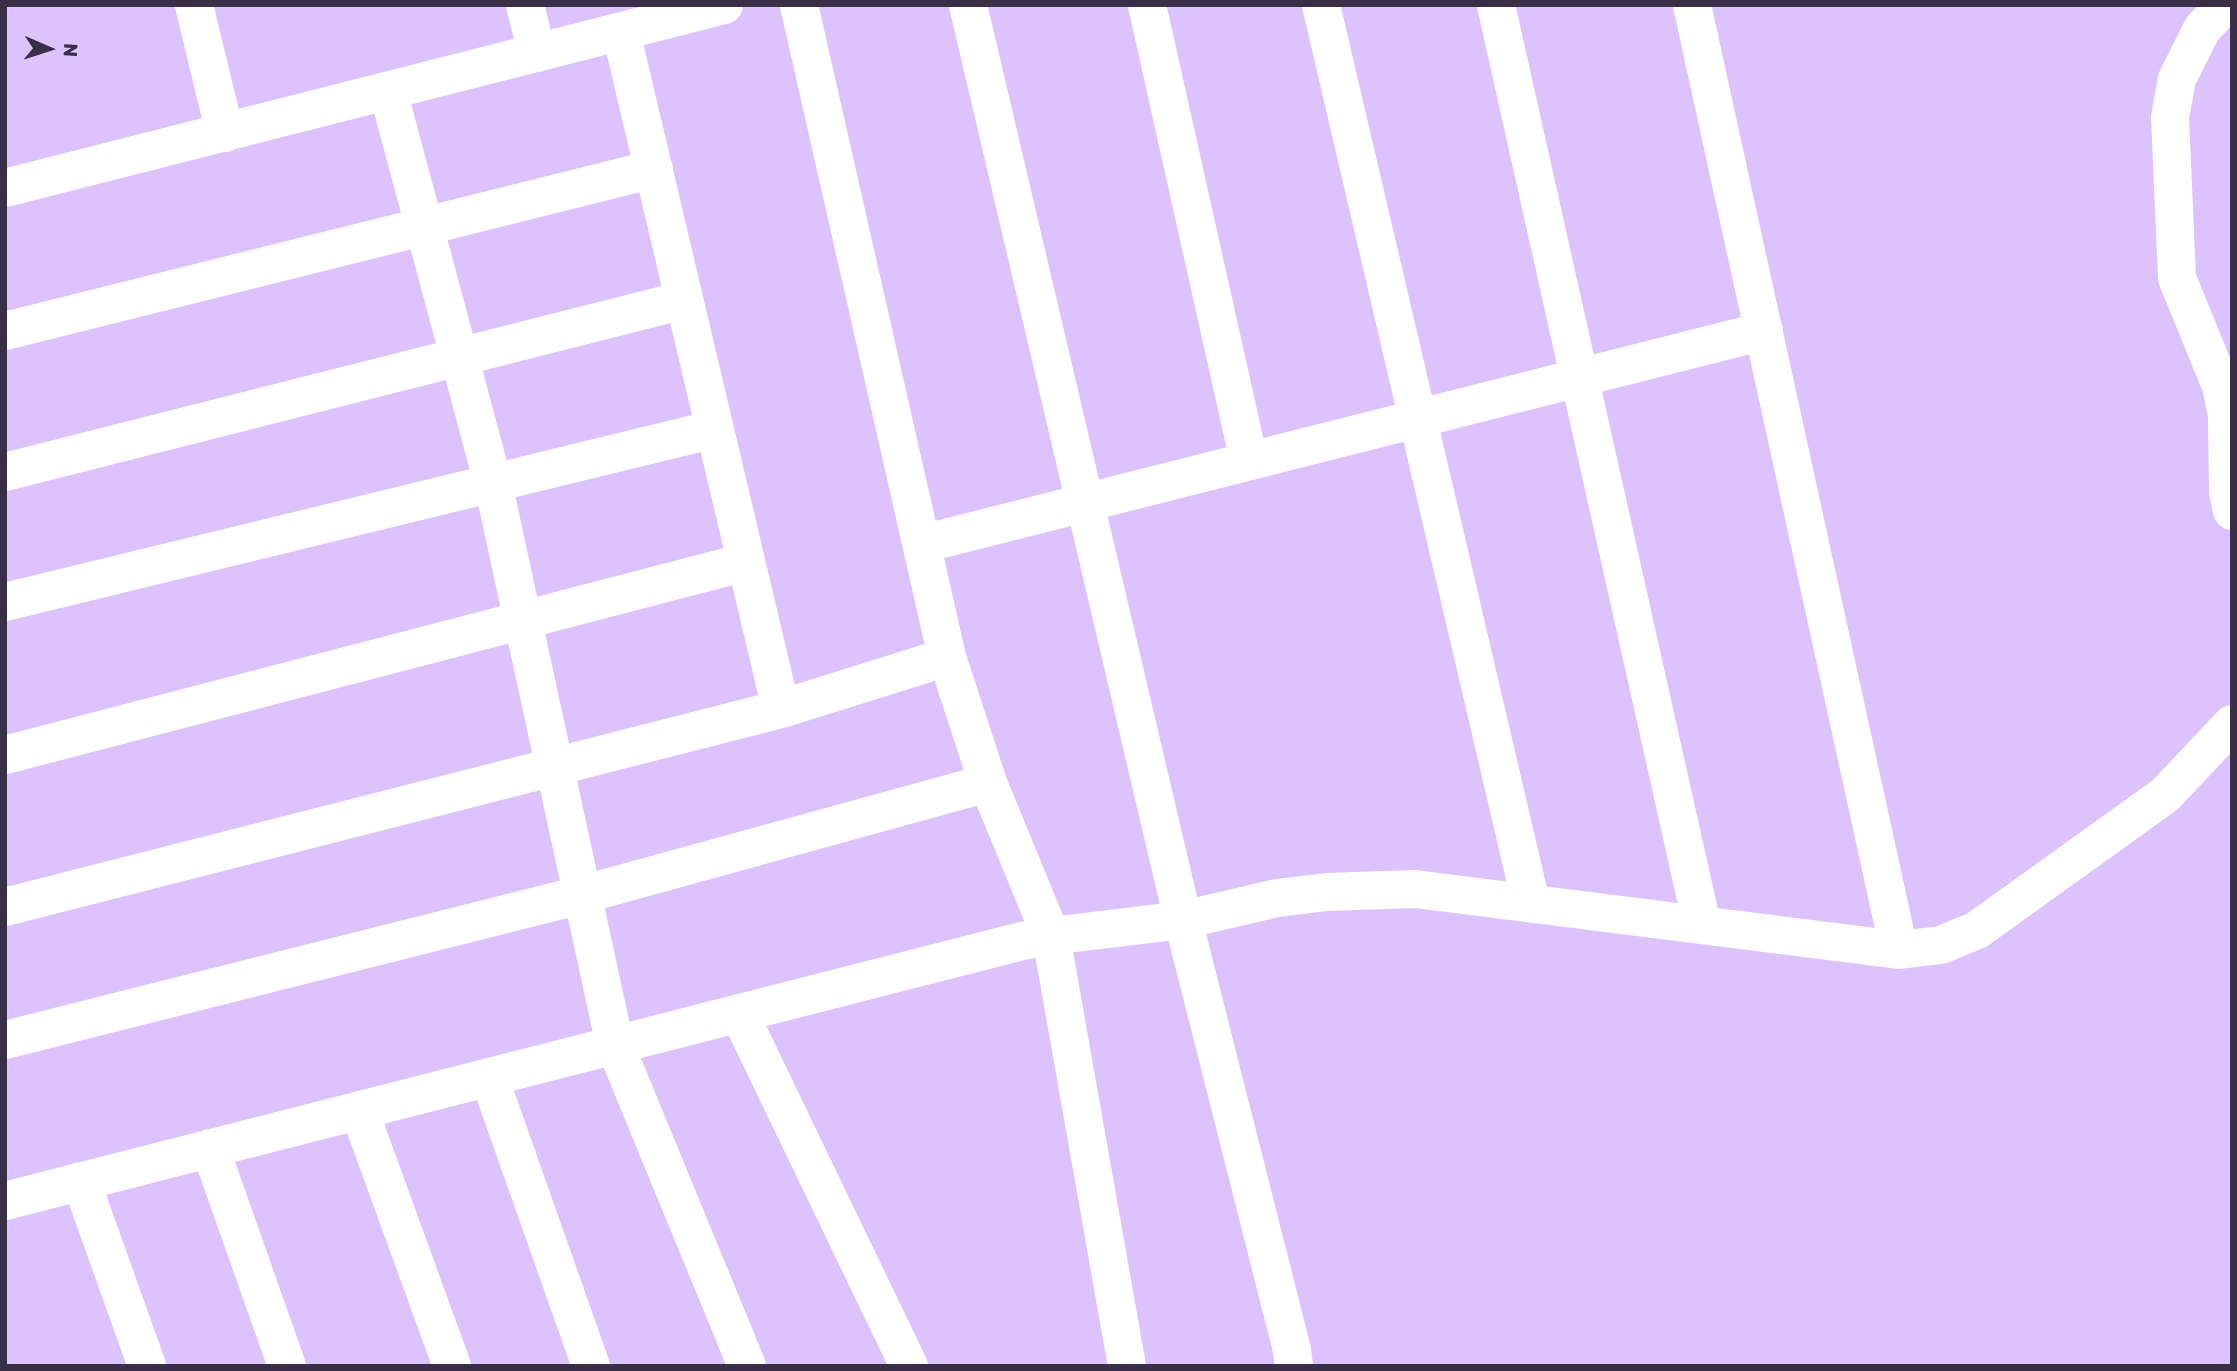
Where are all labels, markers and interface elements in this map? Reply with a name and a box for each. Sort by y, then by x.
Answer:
north arrow [14,14,84,84]
text: N [59,43,82,58]

